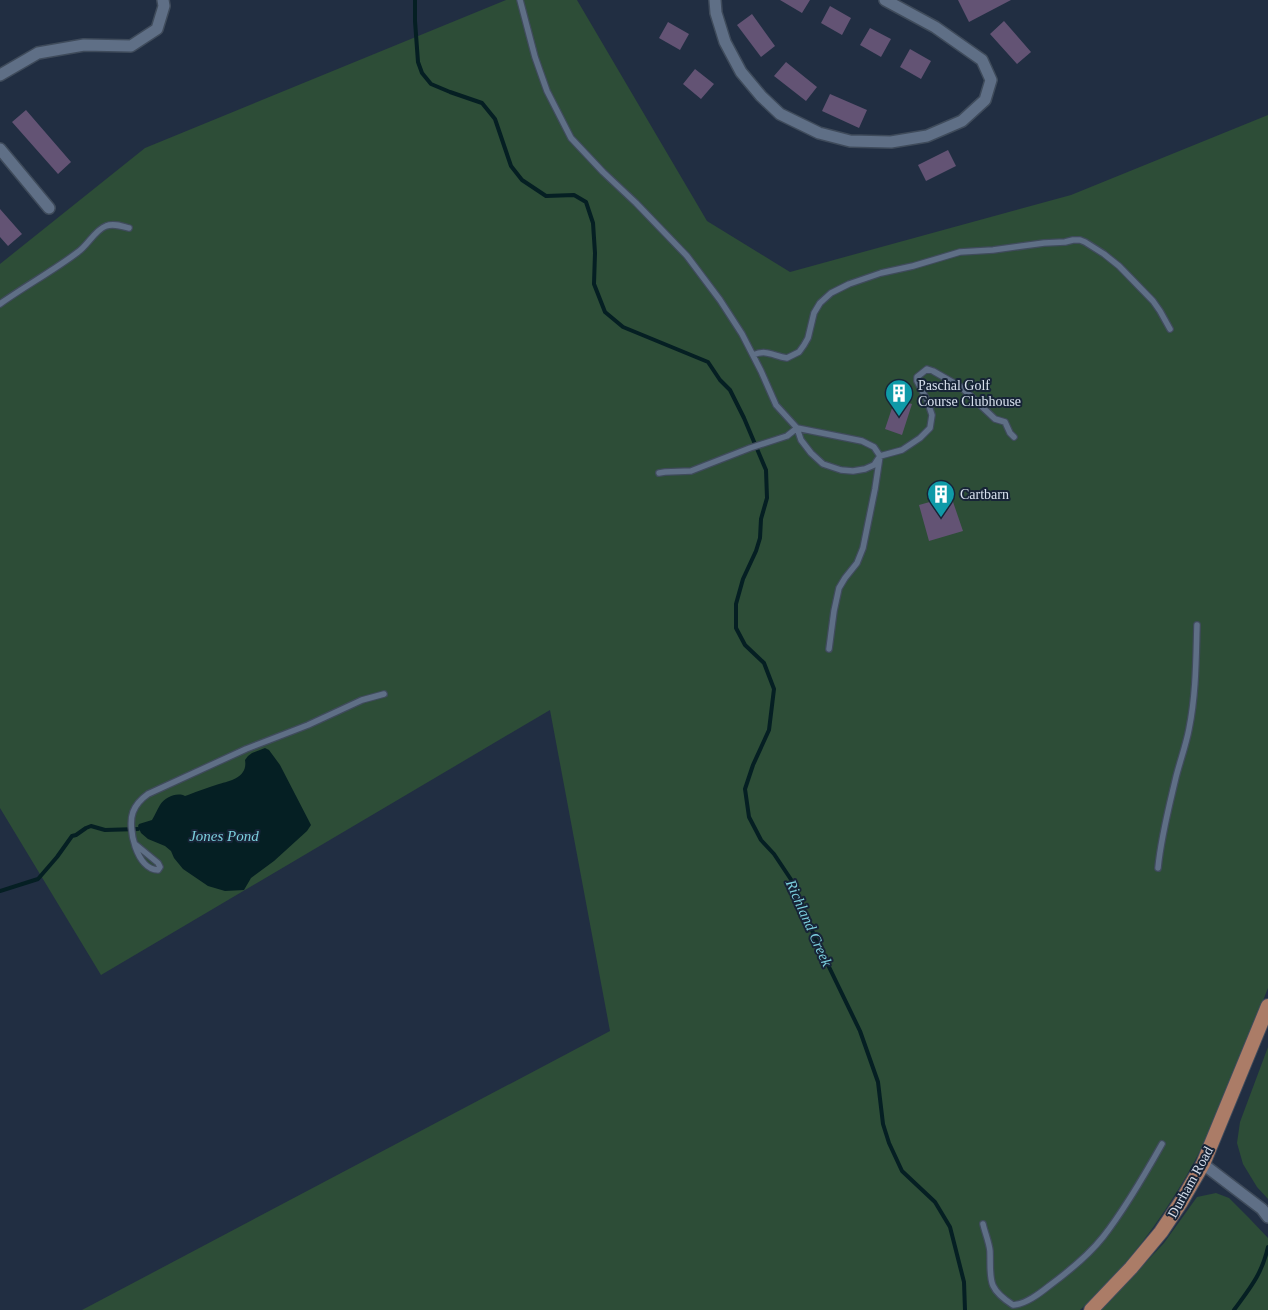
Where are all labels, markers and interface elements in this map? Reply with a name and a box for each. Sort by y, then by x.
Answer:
building icon: Paschal Golf Course Clubhouse [884,378,914,417]
place label: Paschal Golf Course Clubhouse [918,378,1021,409]
building icon: Cartbarn [926,479,956,518]
place label: Cartbarn [960,487,1009,502]
water label: Jones Pond [189,828,259,844]
water label: Richland Creek [782,876,835,969]
street label: Durham Road [1165,1144,1216,1220]

